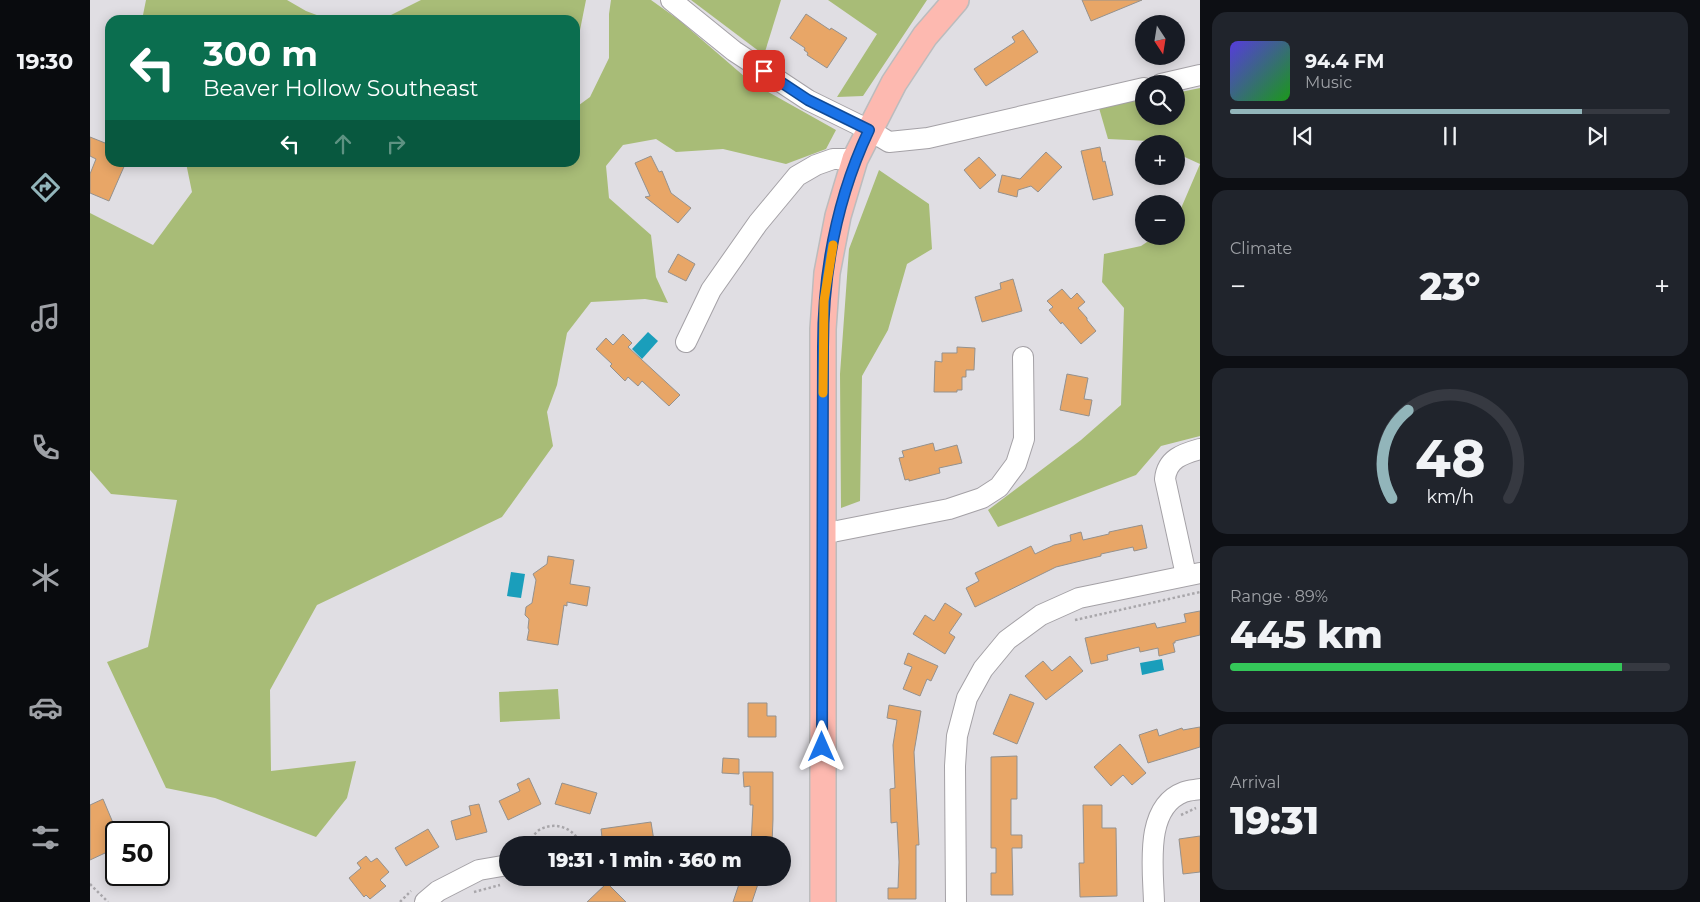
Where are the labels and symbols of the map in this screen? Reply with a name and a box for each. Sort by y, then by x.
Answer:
north arrow [1135,15,1185,65]
pin [743,50,785,92]
position arrow [795,720,847,772]
speed limit sign: 50 [105,821,170,886]

